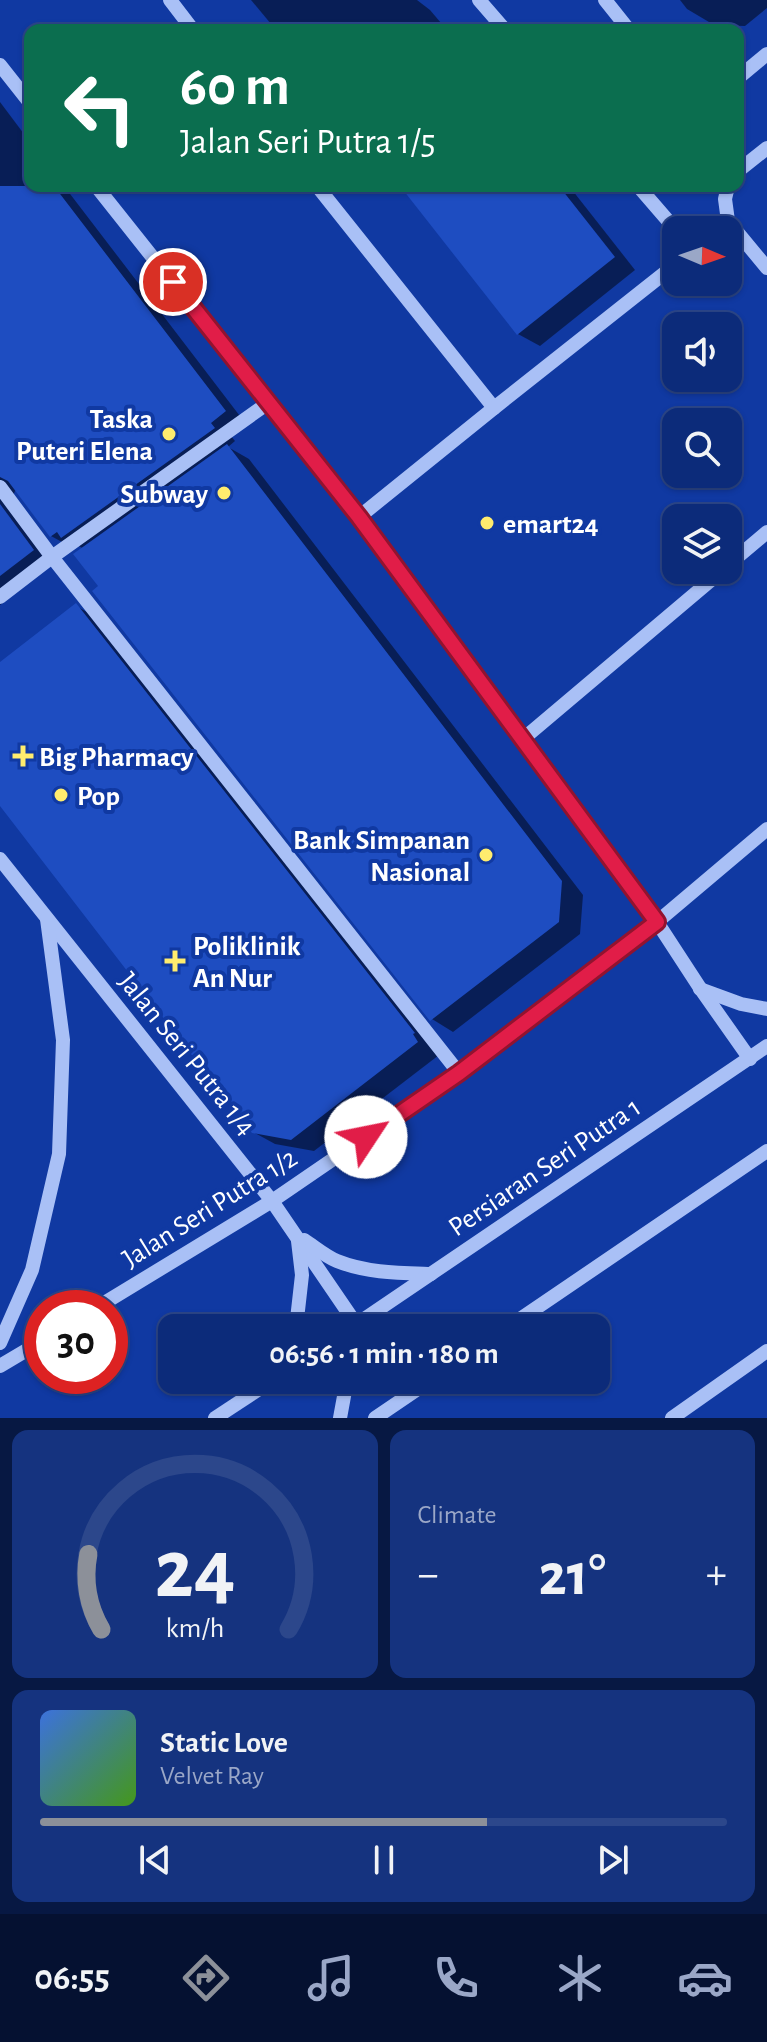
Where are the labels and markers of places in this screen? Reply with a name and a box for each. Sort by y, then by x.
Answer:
pin [139,248,207,316]
place label: Taska Puteri Elena [16,406,153,466]
marker: Taska Puteri Elena [160,425,178,443]
place label: Subway [120,481,208,509]
marker: Subway [215,484,233,502]
place label: emart24 [503,511,599,539]
marker: emart24 [478,514,496,532]
place label: Big Pharmacy [39,744,194,772]
marker: Big Pharmacy [14,747,32,765]
place label: Pop [77,783,120,811]
marker: Pop [52,786,70,804]
place label: Bank Simpanan Nasional [293,827,470,887]
marker: Bank Simpanan Nasional [477,846,495,864]
place label: Poliklinik An Nur [193,933,301,993]
marker: Poliklinik An Nur [164,950,186,972]

